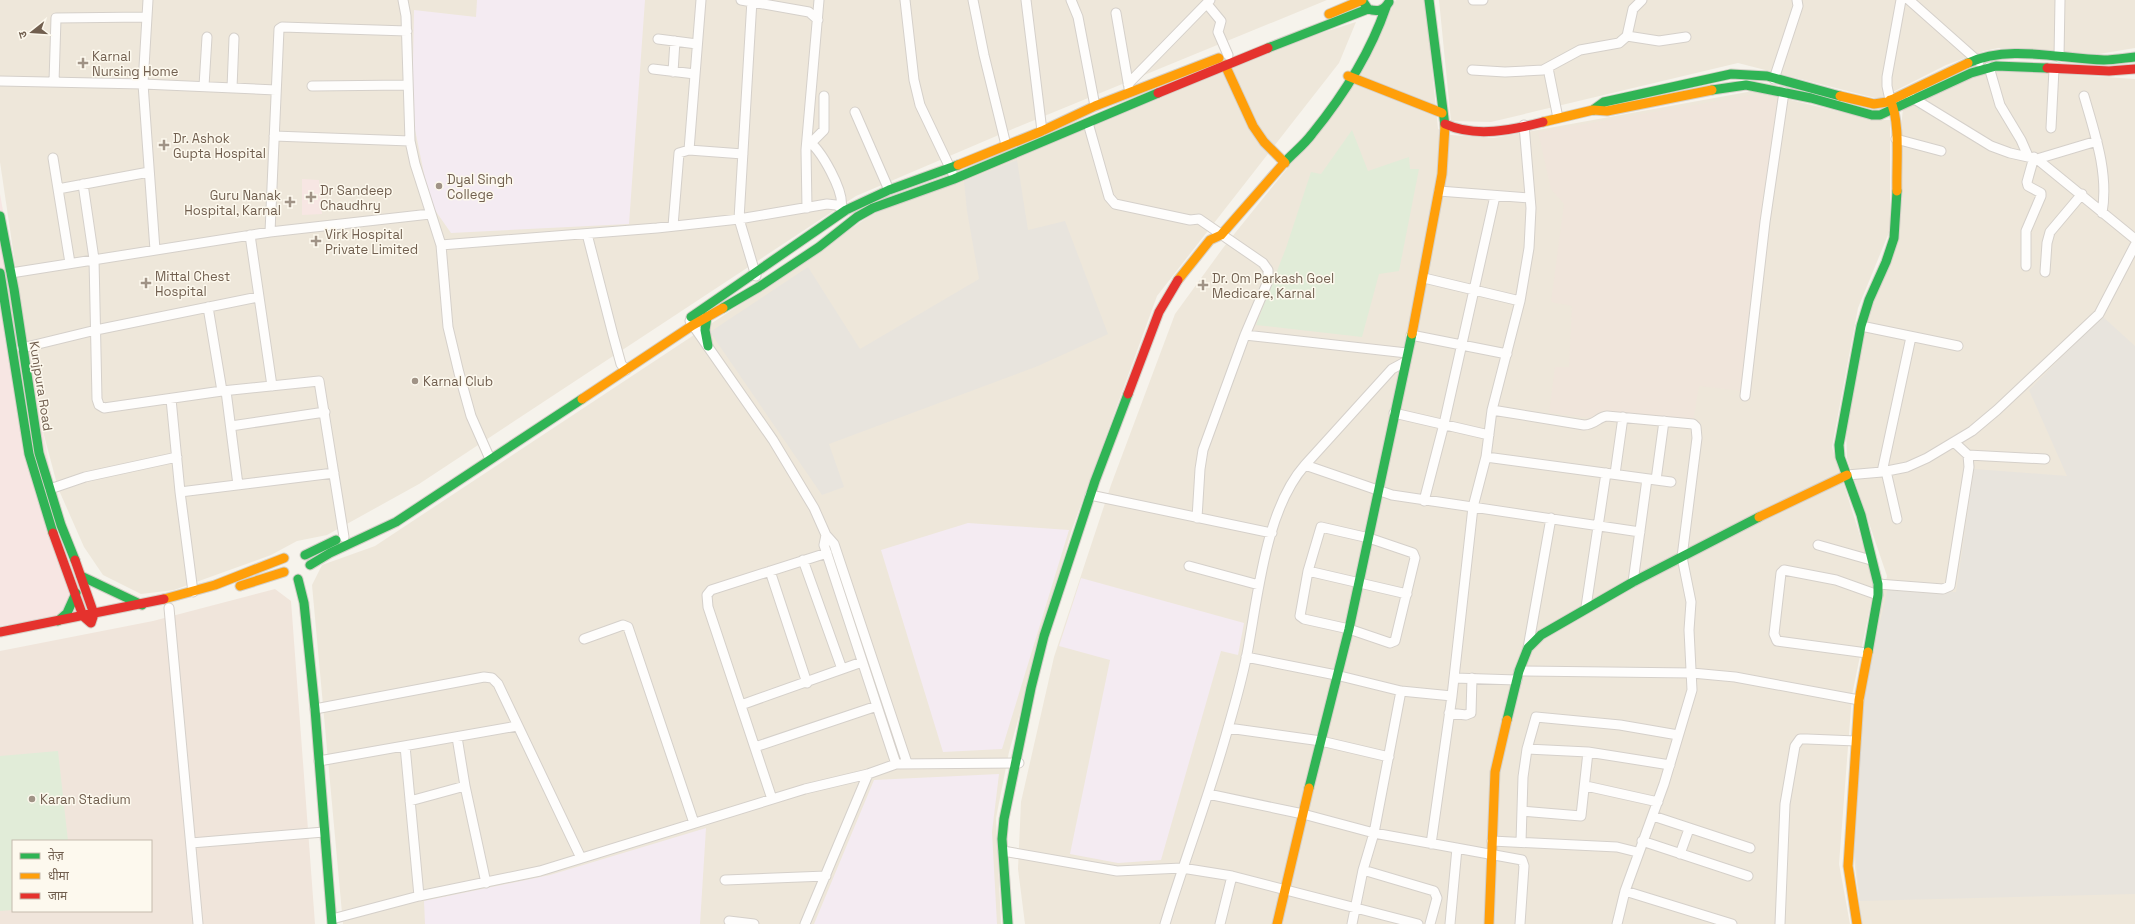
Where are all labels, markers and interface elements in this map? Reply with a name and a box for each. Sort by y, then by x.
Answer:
north arrow [12,12,52,52]
text: उ [15,29,30,40]
place label: Karnal Nursing Home [92,48,179,80]
marker: Karnal Nursing Home [77,57,89,69]
place label: Dr. Ashok Gupta Hospital [173,130,266,162]
marker: Dr. Ashok Gupta Hospital [158,139,170,151]
place label: Dyal Singh College [447,171,513,203]
marker: Dyal Singh College [434,181,444,191]
place label: Dr Sandeep Chaudhry [320,182,392,214]
place label: Guru Nanak Hospital, Karnal [184,187,281,219]
marker: Dr Sandeep Chaudhry [305,191,317,203]
marker: Guru Nanak Hospital, Karnal [284,196,296,208]
place label: Virk Hospital Private Limited [325,226,418,258]
marker: Virk Hospital Private Limited [310,235,322,247]
place label: Mittal Chest Hospital [155,268,230,300]
place label: Dr. Om Parkash Goel Medicare, Karnal [1212,270,1334,302]
marker: Mittal Chest Hospital [140,277,152,289]
marker: Dr. Om Parkash Goel Medicare, Karnal [1197,279,1209,291]
street label: Kunjpura Road [26,340,56,432]
place label: Karnal Club [423,373,493,390]
marker: Karnal Club [410,376,420,386]
place label: Karan Stadium [40,791,131,808]
marker: Karan Stadium [27,794,37,804]
legend [12,840,152,912]
text: तेज़ [48,848,65,864]
text: धीमा [48,868,70,884]
text: जाम [48,888,68,904]

